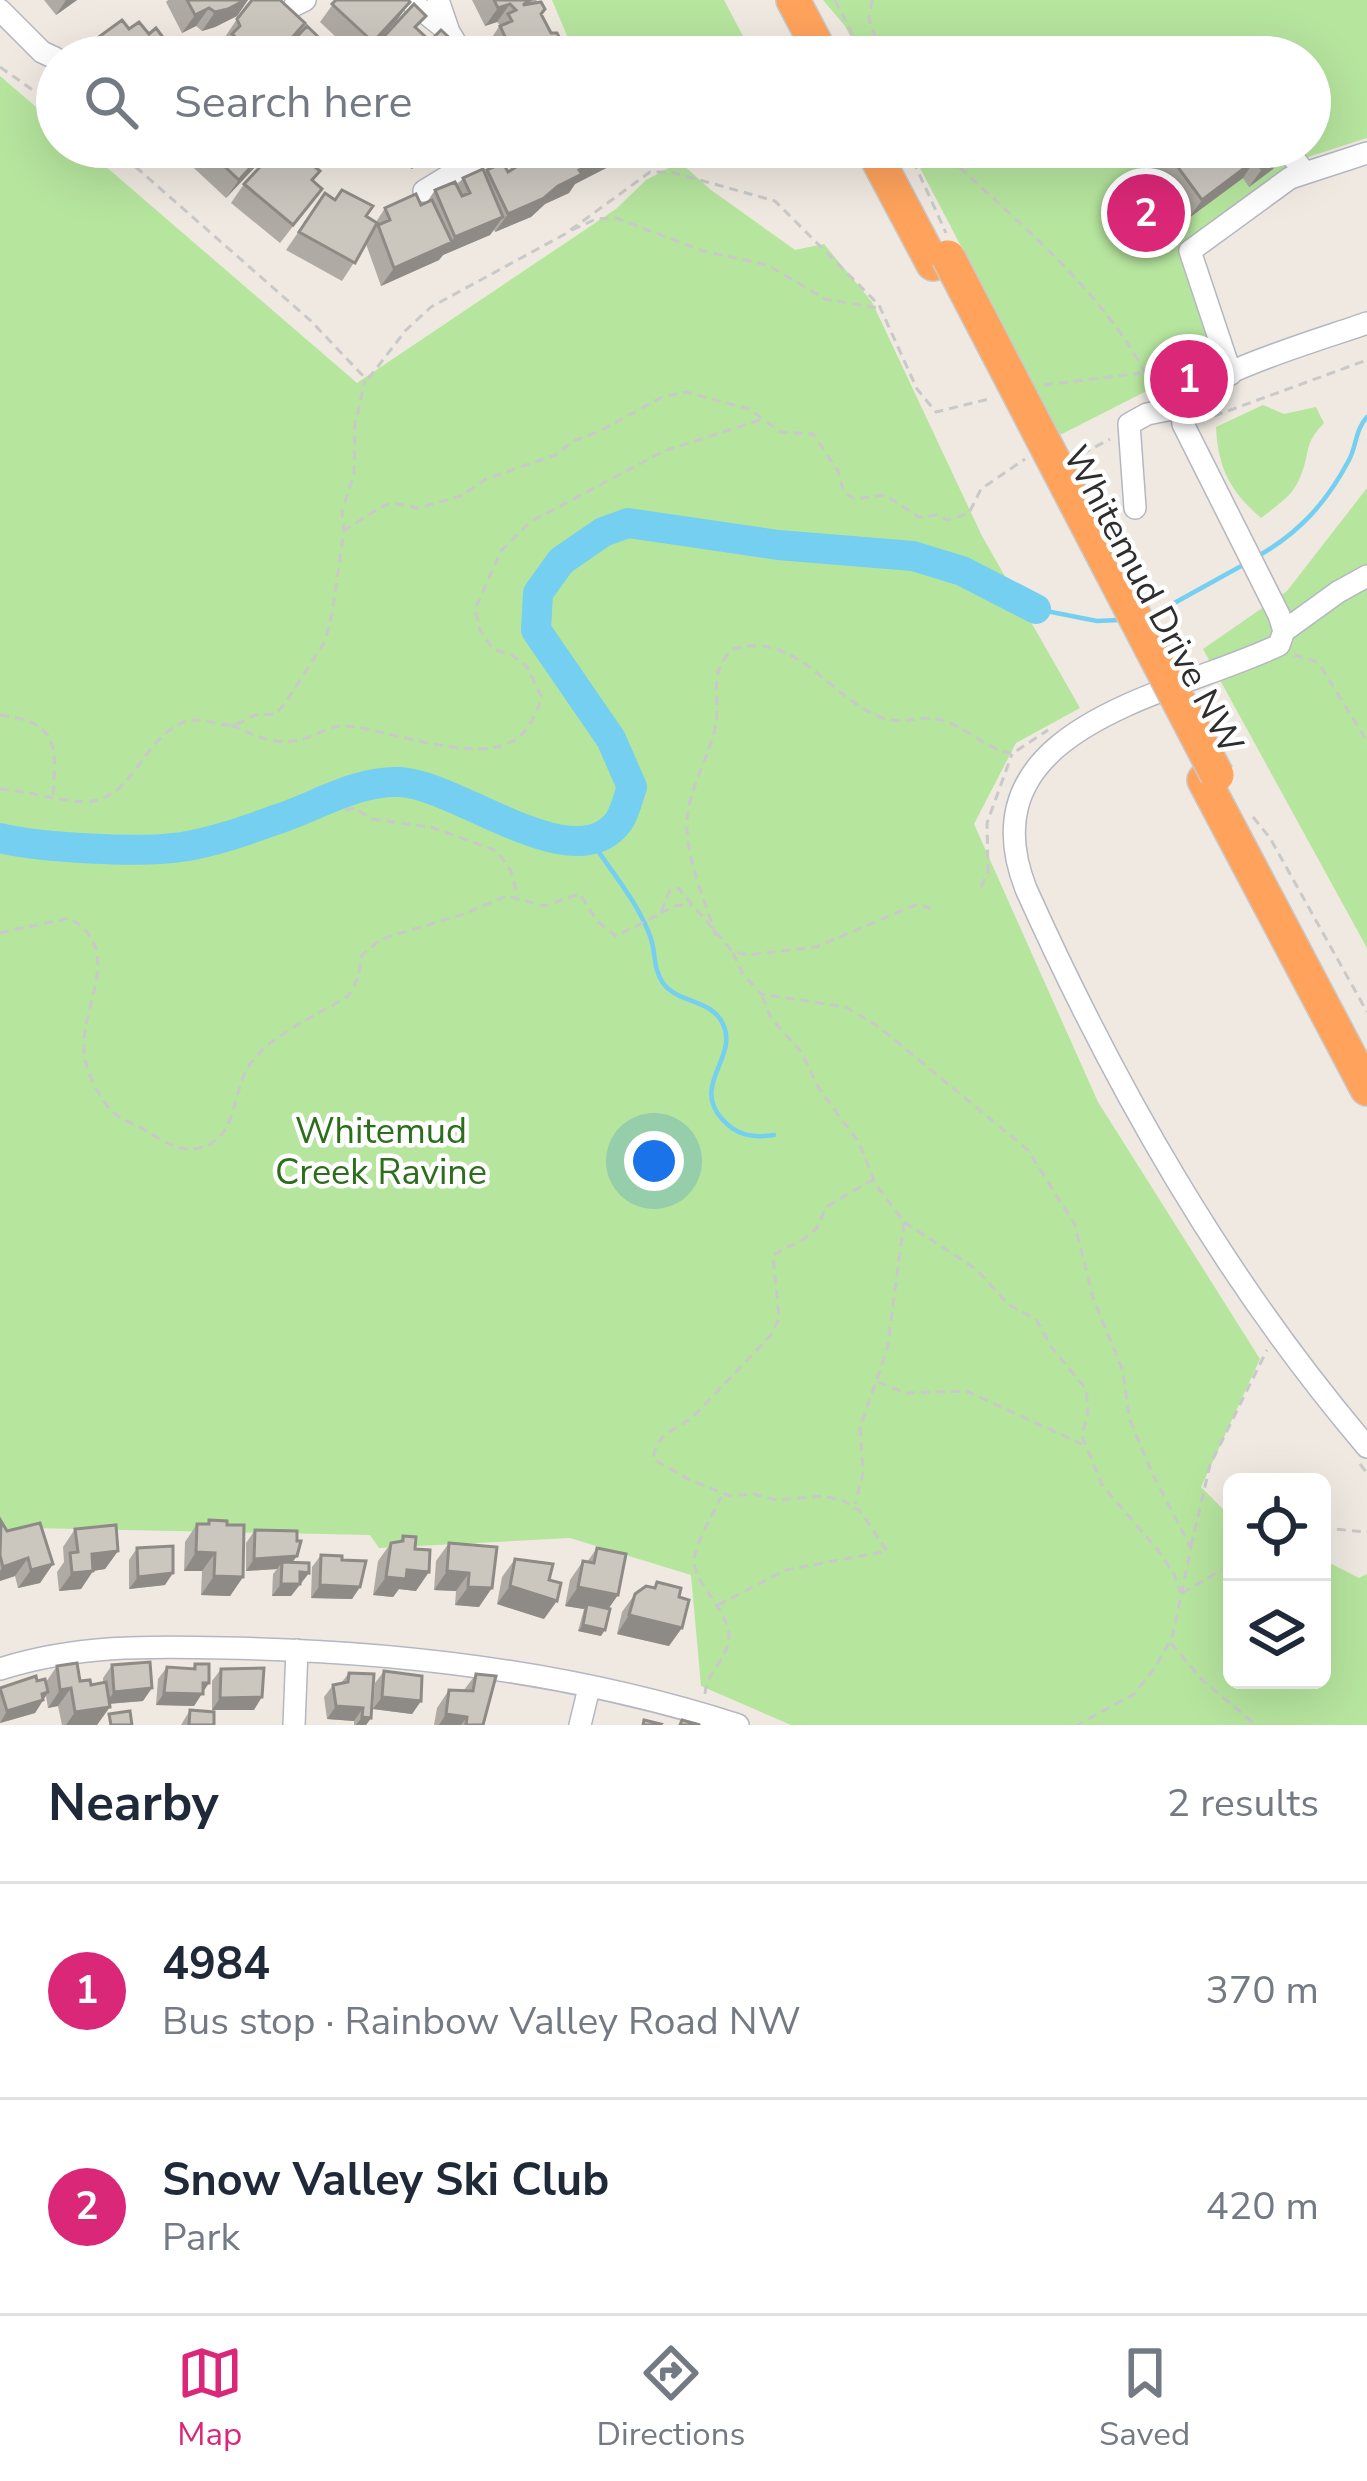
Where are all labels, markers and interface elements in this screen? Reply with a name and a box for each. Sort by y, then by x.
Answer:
search box [36,36,1331,168]
icon: search [78,69,144,135]
text: Search here [174,72,413,133]
pin: 2 [1107,168,1185,258]
pin: 1 [1150,334,1228,424]
street label: Whitemud Drive NW [1051,437,1255,763]
park label: Whitemud Creek Ravine [275,1107,487,1197]
your location [624,1131,684,1191]
map controls [1223,1473,1331,1689]
button: locate [1223,1473,1331,1581]
button: layers [1223,1581,1331,1689]
text: Nearby [48,1768,219,1838]
text: 2 results [1167,1777,1319,1830]
text: 4984 [162,1934,270,1995]
text: 1 [75,1964,99,2017]
text: 370 m [1205,1964,1319,2017]
text: Bus stop · Rainbow Valley Road NW [162,1995,801,2048]
text: Snow Valley Ski Club [162,2150,609,2211]
text: 2 [75,2180,99,2233]
text: 420 m [1205,2180,1319,2233]
text: Park [162,2211,240,2264]
tab: Map [177,2340,243,2457]
tab: Directions [597,2340,745,2457]
tab: Saved [1099,2340,1190,2457]

